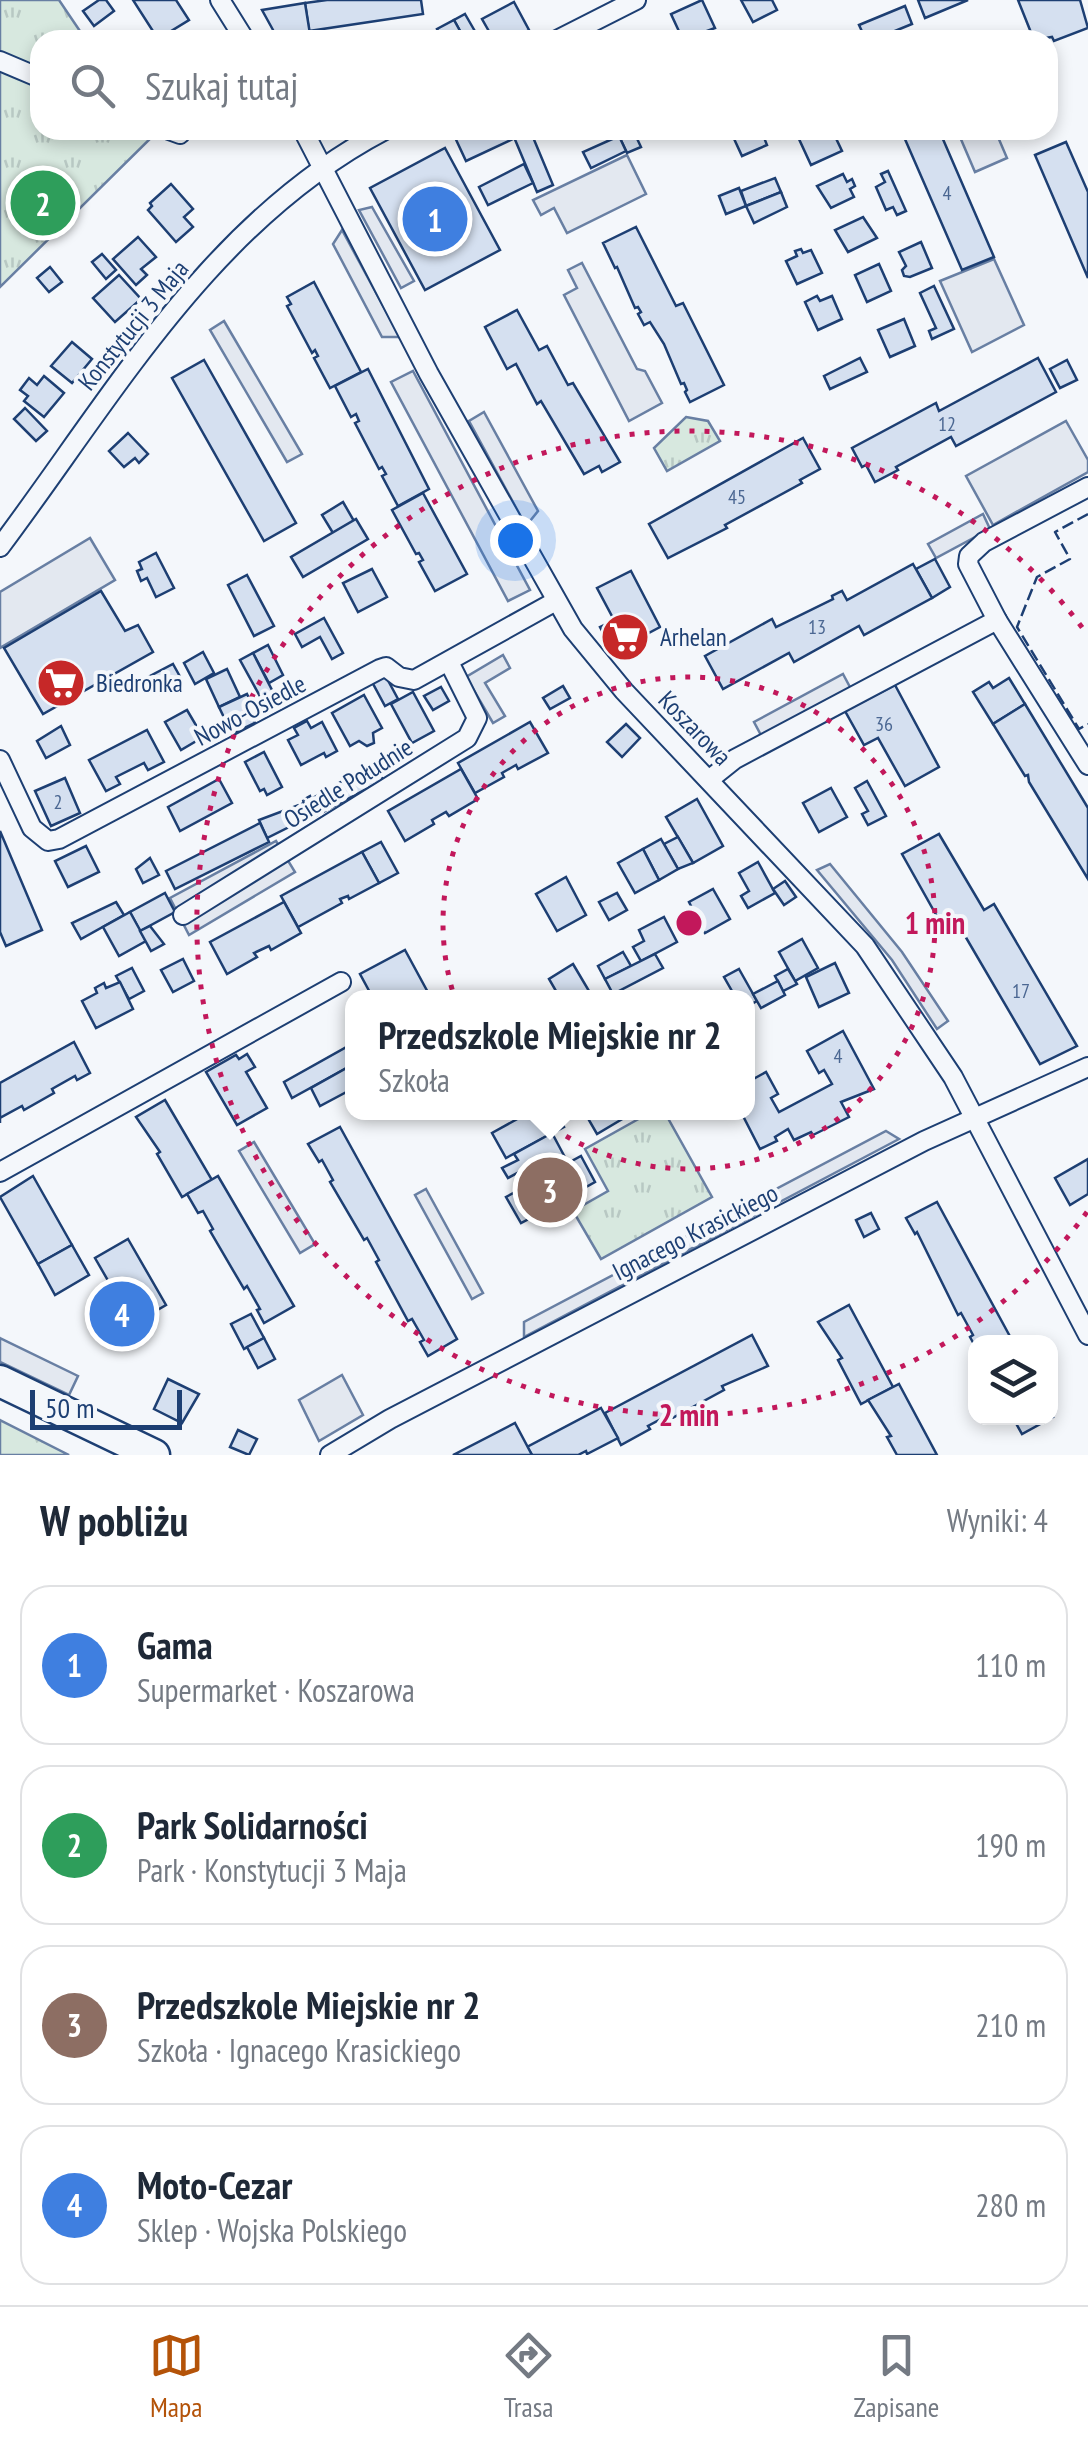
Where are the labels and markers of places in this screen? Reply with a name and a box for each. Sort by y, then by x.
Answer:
pin: 2 [10,166,76,240]
pin: 1 [402,182,468,256]
supermarket icon: Arhelan [599,611,651,663]
place label: Arhelan [660,621,727,653]
supermarket icon: Biedronka [35,657,87,709]
place label: Biedronka [96,667,183,699]
centre of rings [671,905,707,941]
pin: 3 [518,1152,582,1228]
pin: 4 [90,1276,154,1352]

